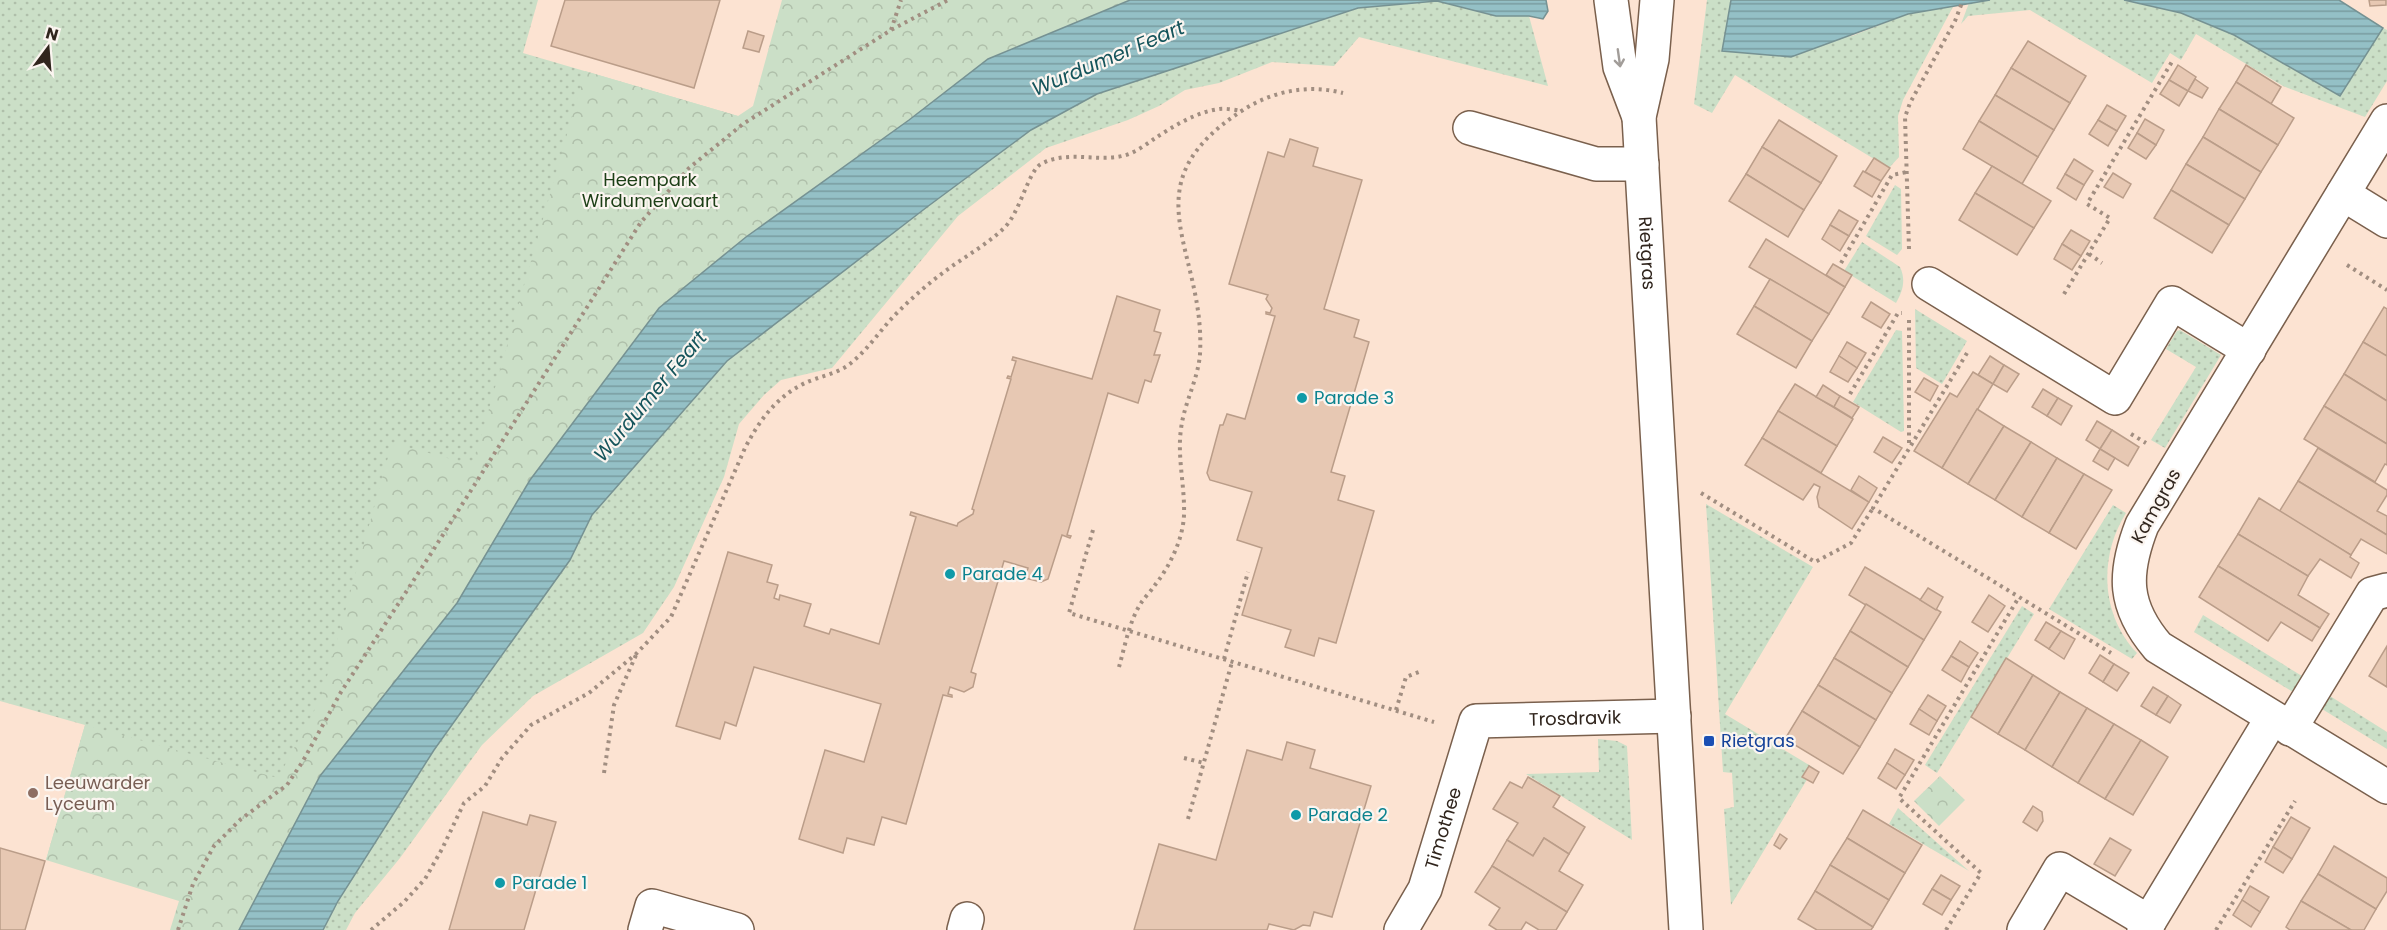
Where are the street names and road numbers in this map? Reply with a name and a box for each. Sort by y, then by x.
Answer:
street label: Rietgras [1633,216,1662,291]
street label: Kamgras [2125,464,2186,548]
street label: Trosdravik [1528,704,1622,732]
street label: Timothee [1419,784,1467,872]

